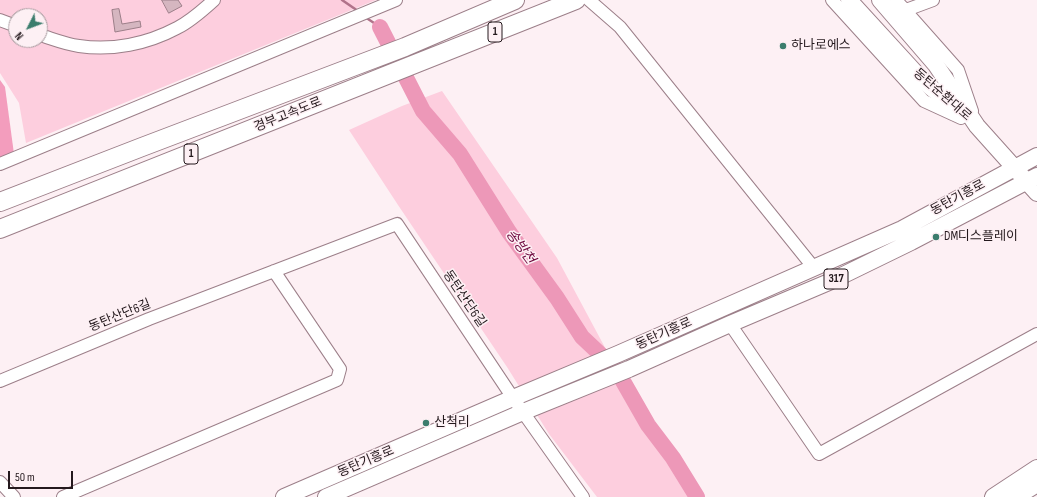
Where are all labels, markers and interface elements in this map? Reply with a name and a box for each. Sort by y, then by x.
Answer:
north arrow [8,8,48,48]
road number: 1 [488,22,502,42]
text: N [13,29,26,42]
place label: 하나로에스 [791,38,851,54]
marker: 하나로에스 [778,41,788,51]
street label: 동탄순환대로 [910,66,974,124]
street label: 경부고속도로 [252,94,324,136]
road number: 1 [184,144,198,164]
street label: 동탄기흥로 [928,177,988,219]
water label: 송방천 [502,226,538,268]
place label: DM디스플레이 [944,229,1018,245]
marker: DM디스플레이 [931,232,941,242]
street label: 동탄산단6길 [439,267,489,331]
road number: 317 [824,269,848,289]
street label: 동탄산단6길 [87,297,153,335]
street label: 동탄기흥로 [634,315,694,353]
place label: 산척리 [434,415,470,431]
marker: 산척리 [421,418,431,428]
street label: 동탄기흥로 [335,443,397,481]
scale bar [10,463,75,489]
text: 50 m [15,470,35,485]

